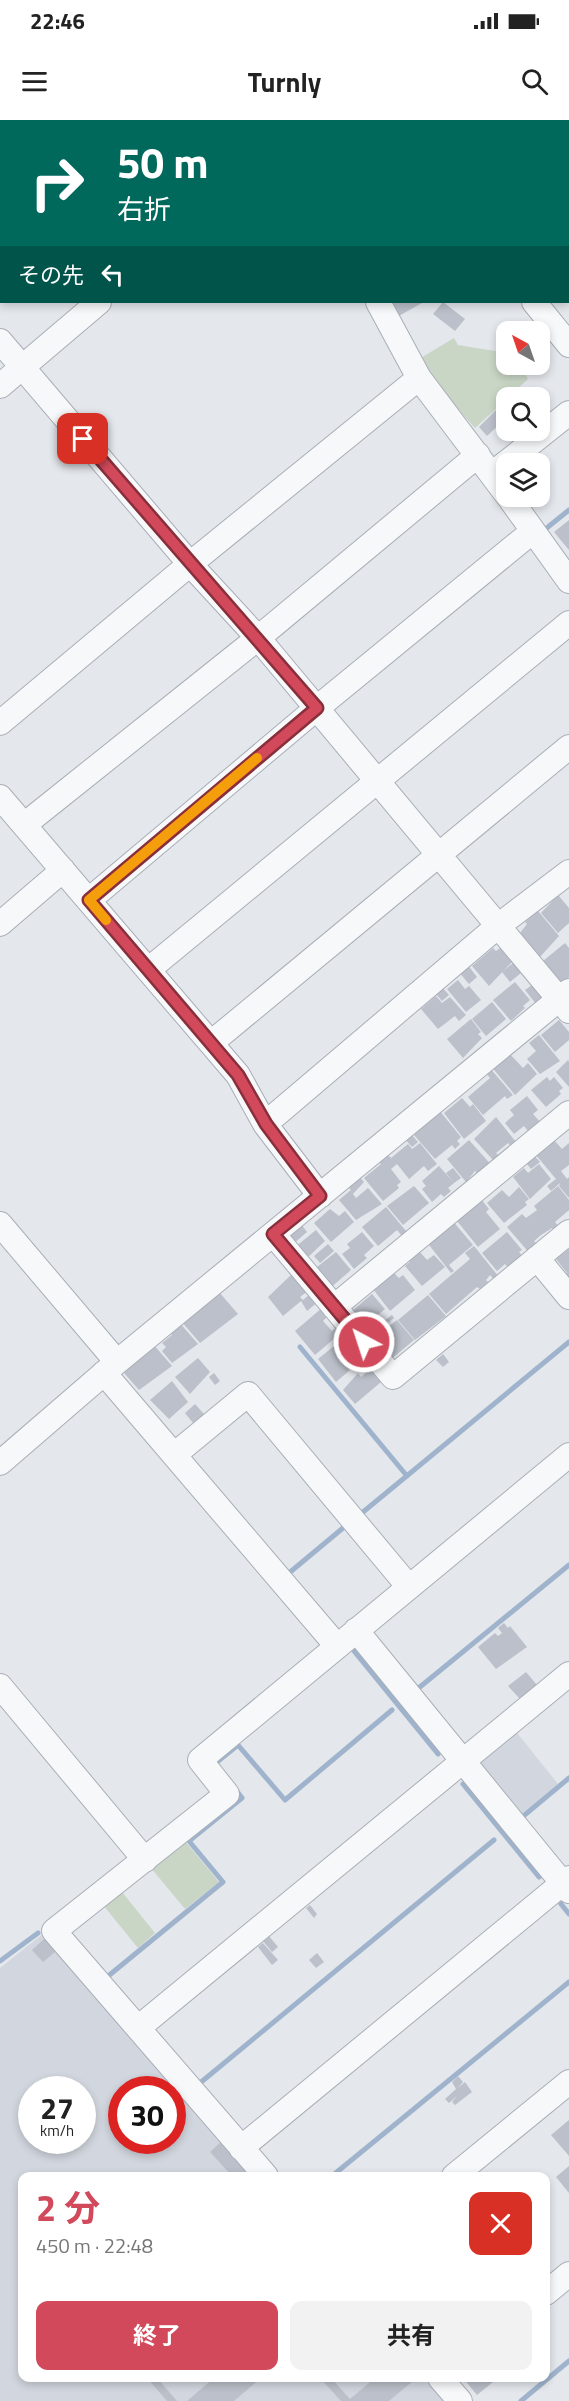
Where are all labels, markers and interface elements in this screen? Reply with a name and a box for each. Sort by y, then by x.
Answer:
text: 22:46 [30,4,85,38]
text: Turnly [248,61,321,102]
icon: menu [18,65,51,98]
icon: search [518,65,551,98]
text: 50 m [117,130,209,194]
icon: right [18,144,96,222]
text: 右折 [117,188,171,229]
text: その先 [18,258,84,292]
icon: left [96,258,129,291]
north arrow [496,321,550,375]
map controls [496,321,550,507]
button: search [496,387,550,441]
pin [57,413,108,464]
icon: arrive [66,422,99,455]
button: layers [496,453,550,507]
position arrow [332,1310,396,1374]
speed limit sign: 30 [108,2076,186,2154]
text: 27 [40,2085,74,2131]
text: km/h [40,2119,74,2142]
text: 2 分 [36,2180,100,2235]
button: close [469,2192,532,2255]
text: 450 m · 22:48 [36,2230,153,2261]
button: 終了 [36,2301,278,2370]
button: 共有 [290,2301,532,2370]

